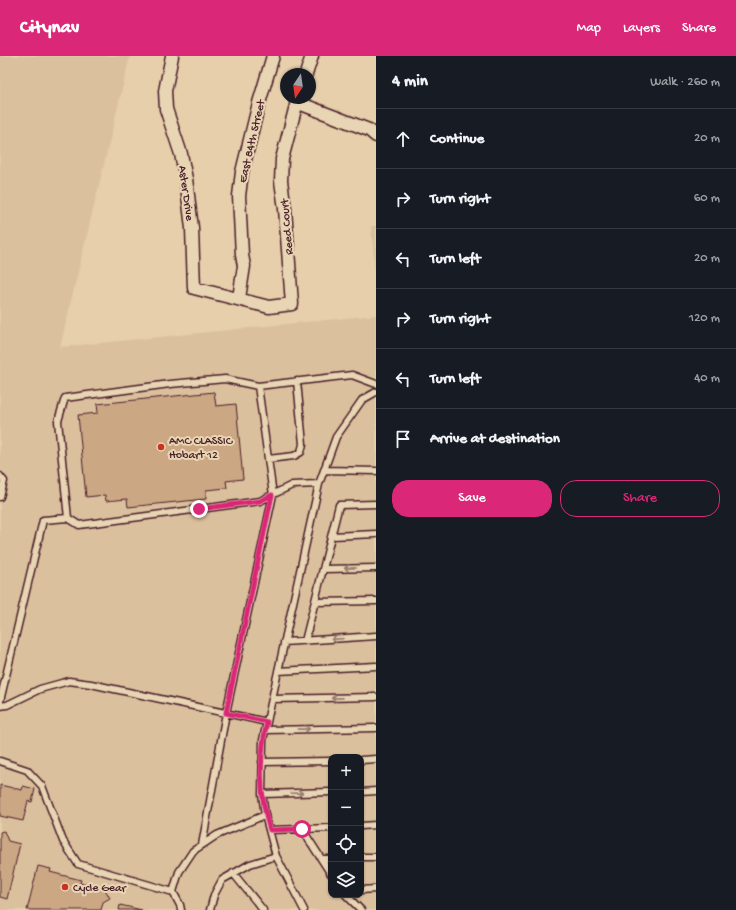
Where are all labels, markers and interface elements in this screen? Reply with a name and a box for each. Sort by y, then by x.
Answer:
text: Citynav [20,17,79,40]
text: Map [577,20,601,37]
text: Layers [623,20,660,37]
text: Share [682,20,716,37]
north arrow [280,68,316,104]
text: 4 min [392,72,428,92]
text: Walk · 260 m [650,75,720,90]
street label: East 84th Street [237,98,270,184]
icon: ahead [392,128,414,150]
text: Continue [430,130,484,148]
text: 20 m [694,131,720,146]
street label: Aster Drive [174,165,196,223]
icon: right [392,188,414,210]
text: Turn right [430,190,490,208]
text: 60 m [694,191,720,206]
street label: Reed Court [278,197,297,255]
icon: left [392,248,414,270]
text: Turn left [430,250,481,268]
text: 20 m [694,251,720,266]
icon: right [392,308,414,330]
text: Turn right [430,310,490,328]
text: 120 m [689,311,720,326]
icon: left [392,368,414,390]
text: Turn left [430,370,481,388]
text: 40 m [694,371,720,386]
icon: arrive [392,428,414,450]
text: Arrive at destination [430,430,560,448]
place label: AMC CLASSIC Hobart 12 [169,435,234,463]
marker: AMC CLASSIC Hobart 12 [156,442,166,452]
button: Save [392,480,552,517]
button: Share [560,480,720,517]
route end [190,500,208,518]
one-way arrow [344,564,357,572]
one-way arrow [331,636,344,643]
one-way arrow [331,694,344,702]
one-way arrow [297,726,310,733]
map controls [328,754,364,898]
button: + [328,754,364,790]
one-way arrow [290,790,303,797]
button: − [328,790,364,826]
route start [293,820,311,838]
button: locate [328,826,364,862]
button: layers [328,862,364,898]
marker: Cycle Gear [60,882,70,892]
place label: Cycle Gear [73,882,128,896]

